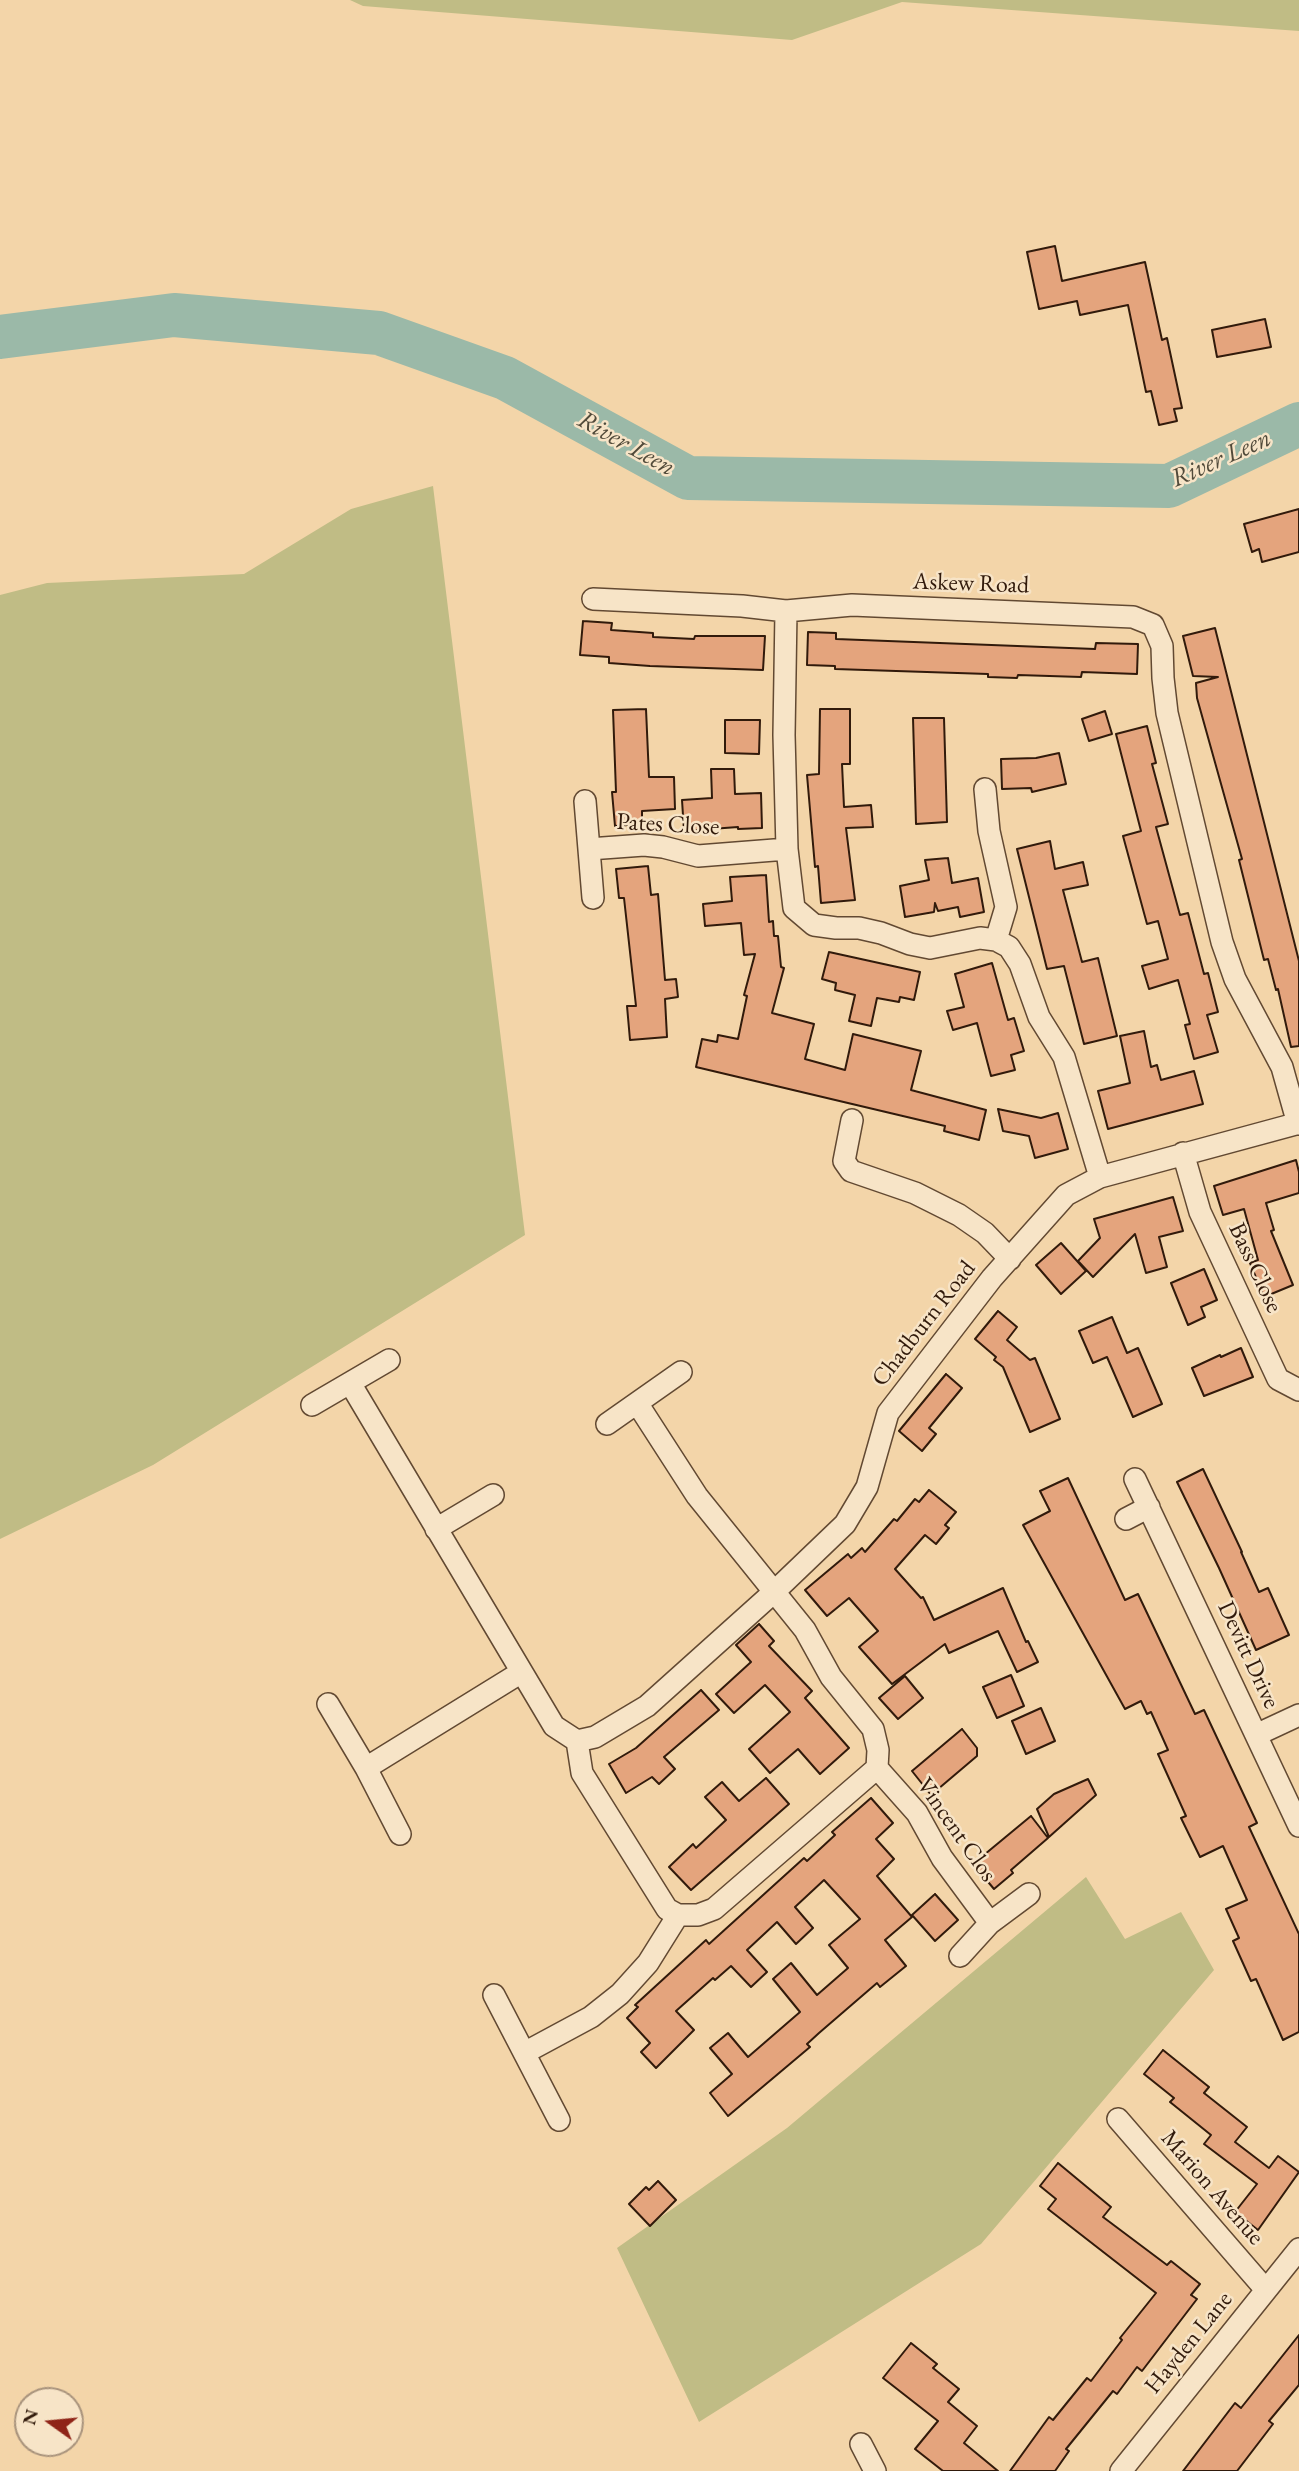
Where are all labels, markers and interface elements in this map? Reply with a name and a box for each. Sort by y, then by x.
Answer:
water label: River Leen [572,404,680,484]
water label: River Leen [1166,423,1276,495]
street label: Askew Road [912,568,1030,600]
street label: Pates Close [616,808,720,842]
street label: Bass Close [1222,1219,1288,1317]
street label: Chadburn Road [866,1255,982,1393]
street label: Devitt Drive [1211,1597,1285,1713]
street label: Vincent Clos [910,1772,1002,1888]
street label: Marion Avenue [1154,2125,1270,2251]
street label: Hayden Lane [1139,2286,1239,2400]
north arrow [14,2387,84,2457]
text: N [16,2406,44,2428]

